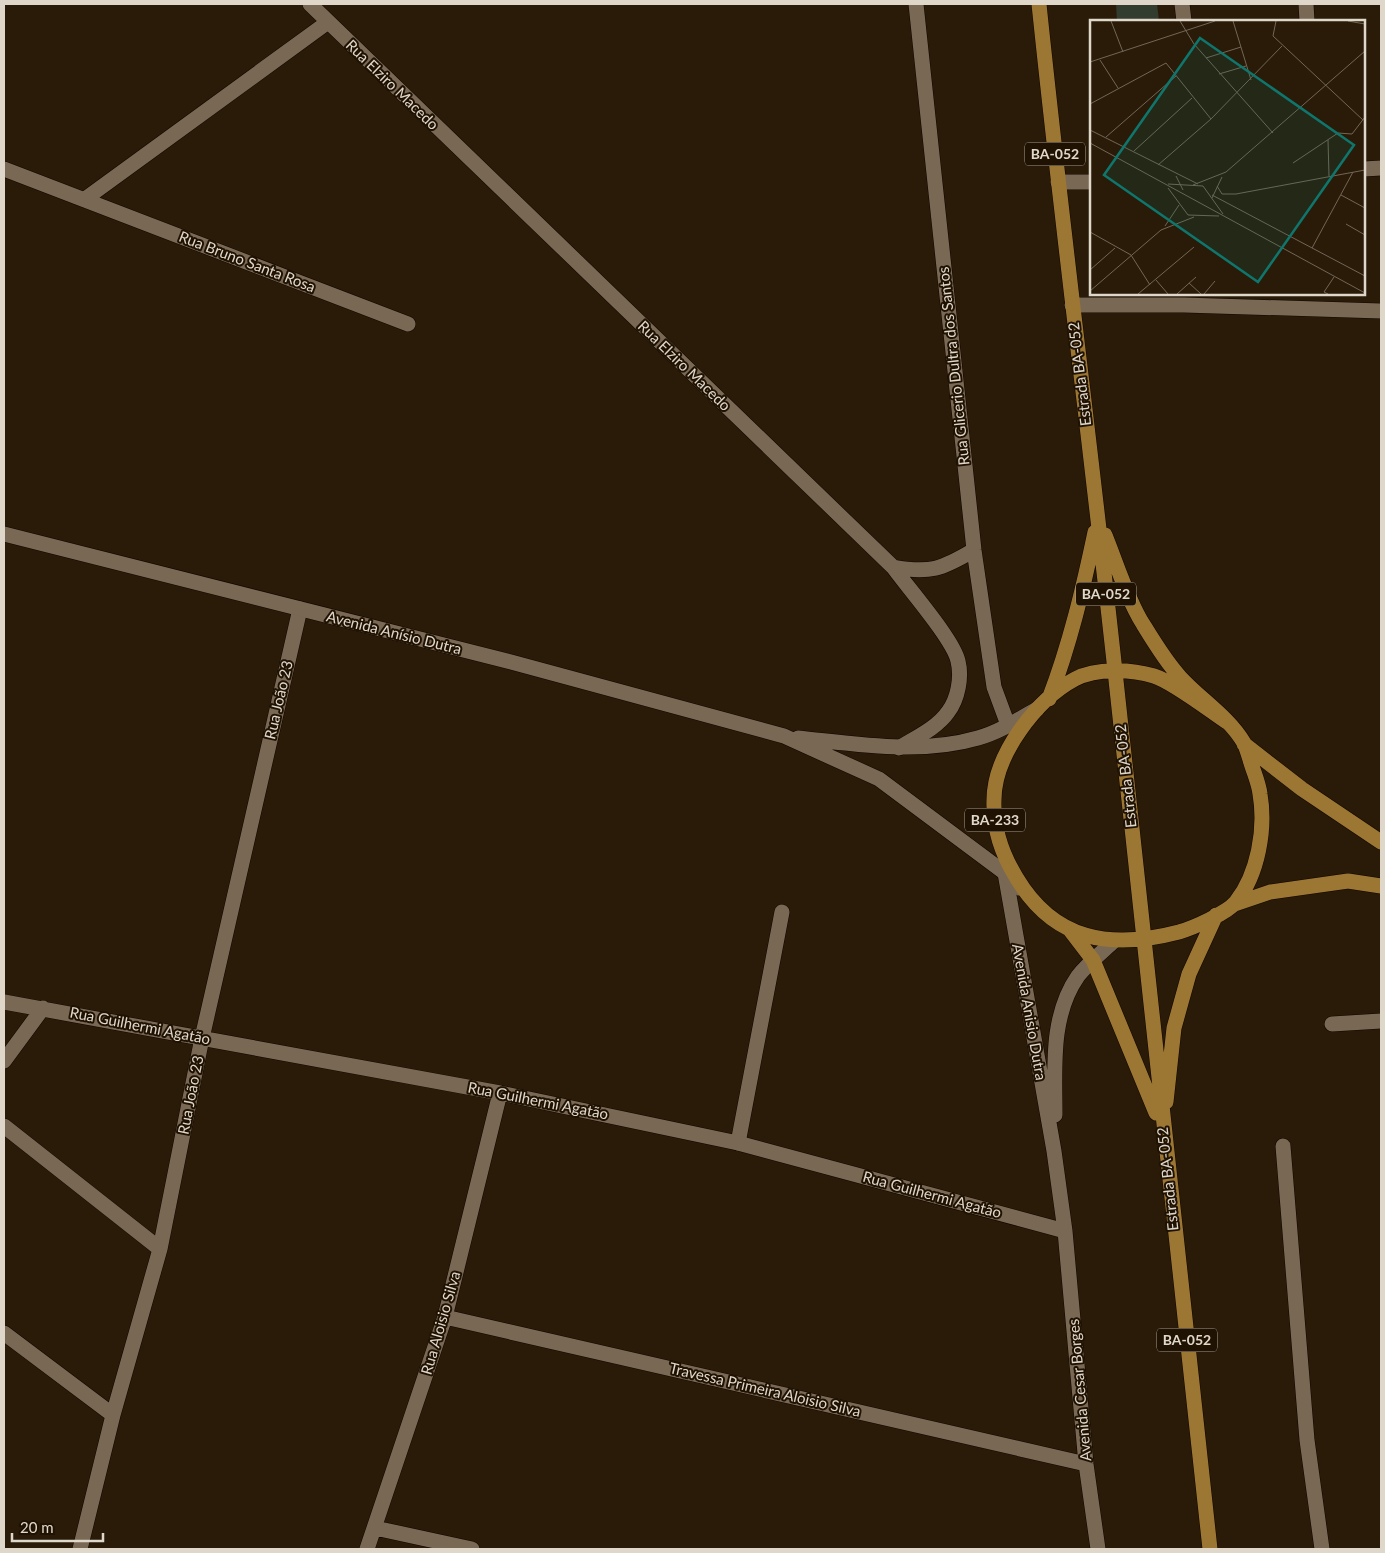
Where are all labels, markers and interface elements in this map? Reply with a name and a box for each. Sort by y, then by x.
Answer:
inset map [1090,20,1365,295]
street label: Rua Elziro Macedo [343,36,443,133]
road number: BA-052 [1025,142,1085,166]
street label: Rua Bruno Santa Rosa [177,227,318,295]
street label: Rua Glicerio Dultra dos Santos [934,266,972,466]
street label: Rua Elziro Macedo [635,317,735,414]
street label: Estrada BA-052 [1064,321,1094,427]
road number: BA-052 [1076,582,1136,606]
street label: Avenida Anísio Dutra [325,607,464,658]
street label: Rua João 23 [260,659,296,741]
street label: Estrada BA-052 [1111,723,1139,829]
road number: BA-233 [965,808,1025,832]
street label: Avenida Anisio Dutra [1009,942,1051,1082]
street label: Rua Guilhermi Agatão [68,1003,212,1047]
street label: Rua João 23 [174,1054,206,1136]
street label: Rua Guilhermi Agatão [466,1078,610,1122]
street label: Estrada BA-052 [1153,1126,1181,1232]
street label: Rua Guilhermi Agatão [861,1167,1004,1221]
street label: Rua Aloisio Silva [417,1269,463,1376]
street label: Avenida Cesar Borges [1064,1318,1094,1462]
road number: BA-052 [1157,1328,1217,1352]
street label: Travessa Primeira Aloisio Silva [668,1358,863,1420]
scale bar [12,1510,104,1542]
text: 20 m [20,1518,54,1536]

